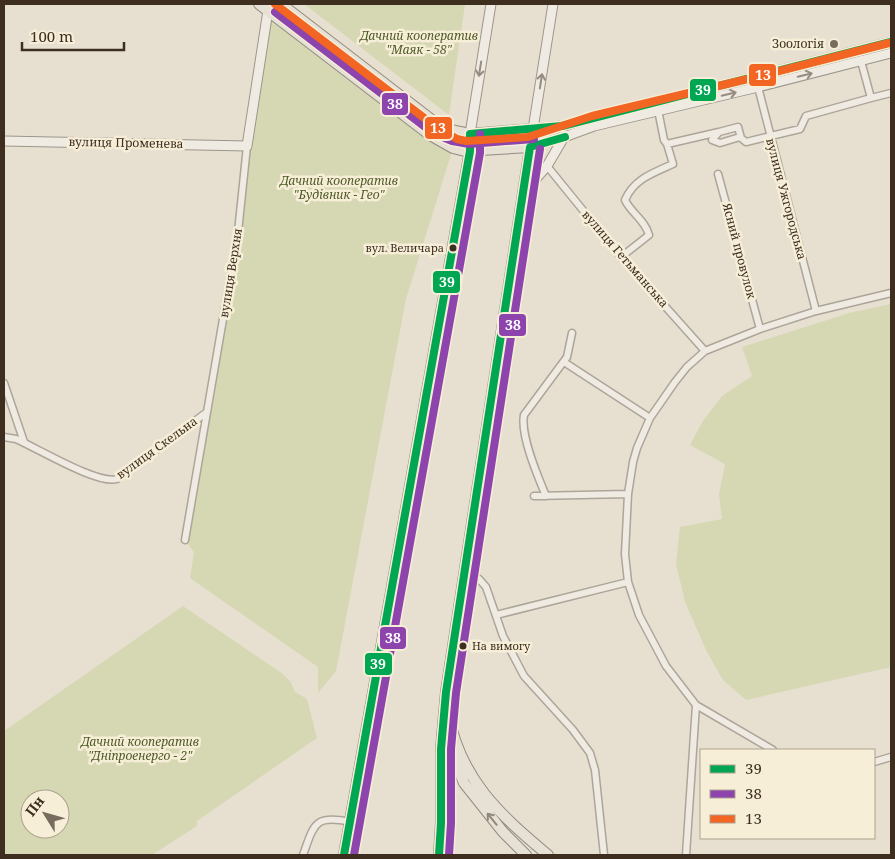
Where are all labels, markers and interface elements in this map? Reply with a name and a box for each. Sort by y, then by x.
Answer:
scale bar [22,20,125,52]
text: 100 m [30,26,73,46]
park label: Дачний кооператив "Маяк - 58" [358,27,478,58]
place label: Зоологія [772,35,824,52]
marker: Зоологія [828,38,840,50]
one-way arrow [475,61,485,77]
line badge: 13 [748,63,777,87]
text: 13 [755,65,771,84]
one-way arrow [797,70,813,79]
one-way arrow [536,73,546,89]
line badge: 39 [689,78,717,102]
text: 39 [695,80,711,99]
one-way arrow [721,89,737,98]
line badge: 38 [381,92,409,116]
text: 38 [387,94,403,113]
line badge: 13 [424,116,453,140]
text: 13 [430,118,446,137]
street label: вулиця Променева [68,133,184,152]
street label: вулиця Ужгородська [762,136,811,262]
park label: Дачний кооператив "Будівник - Гео" [278,172,398,203]
street label: Ясний провулок [718,200,761,302]
street label: вулиця Гетьманська [578,206,673,311]
street label: вулиця Верхня [215,227,246,319]
place label: вул. Величара [366,240,444,255]
marker: вул. Величара [448,243,458,253]
line badge: 39 [432,270,461,294]
text: 39 [439,272,455,291]
line badge: 38 [498,313,527,337]
text: 38 [505,315,521,334]
street label: вулиця Скельна [113,412,201,483]
line badge: 38 [379,626,407,650]
text: 38 [385,628,401,647]
place label: На вимогу [472,638,531,653]
marker: На вимогу [458,641,468,651]
line badge: 39 [364,652,393,676]
text: 39 [370,654,386,673]
park label: Дачний кооператив "Дніпроенерго - 2" [79,733,199,764]
legend [700,749,875,839]
text: 39 [745,758,762,778]
text: 38 [745,783,762,803]
north arrow [20,789,70,839]
text: Пн [20,791,48,820]
text: 13 [745,808,762,828]
one-way arrow [487,813,498,826]

